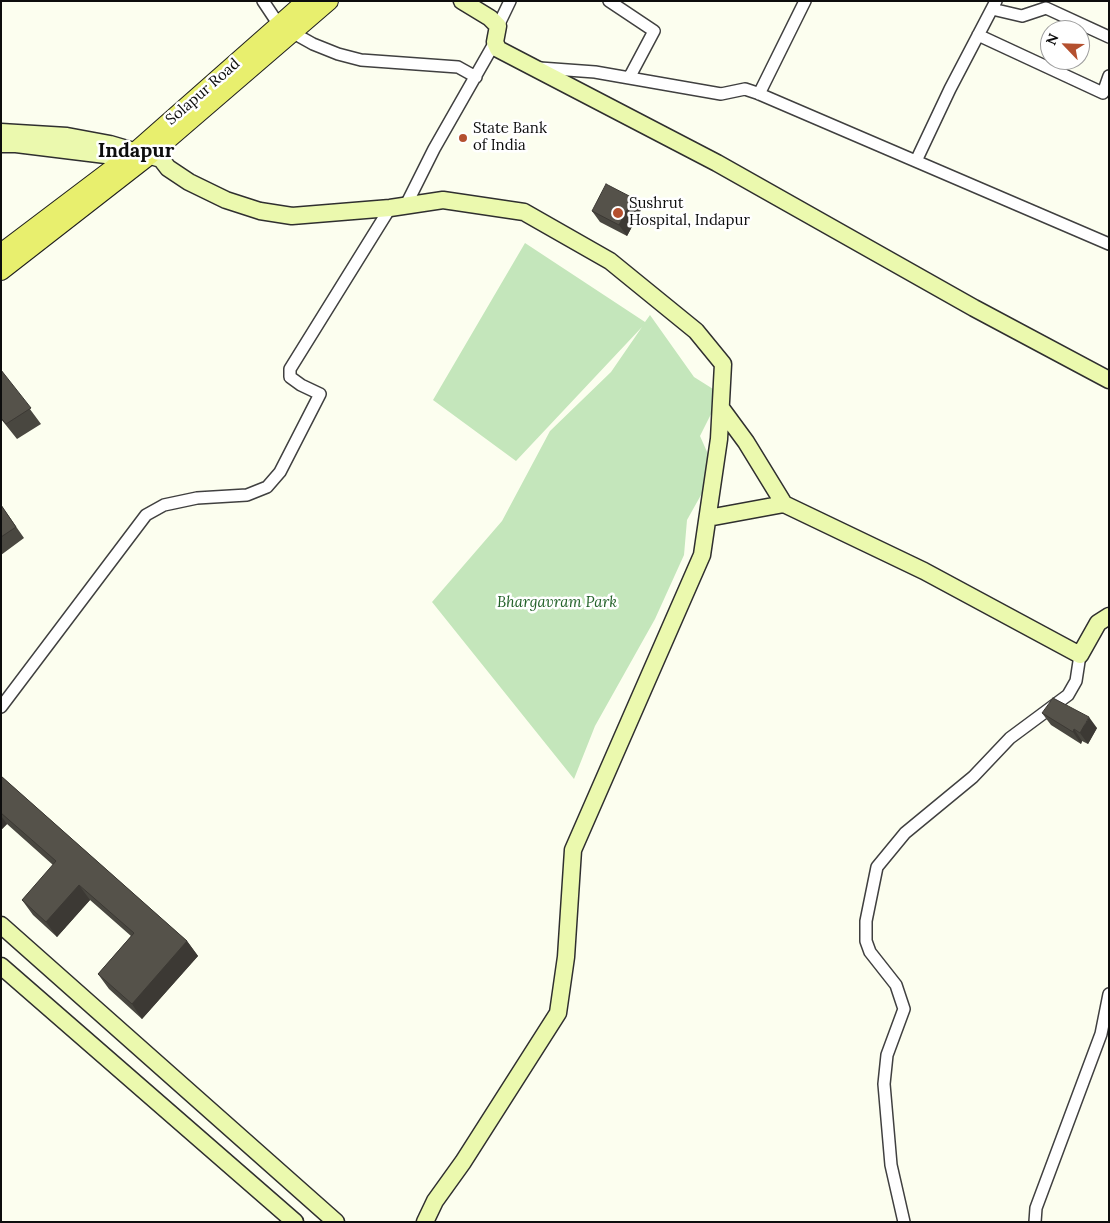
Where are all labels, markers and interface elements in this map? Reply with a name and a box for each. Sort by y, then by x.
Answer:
north arrow [1040,20,1090,70]
text: N [1042,31,1063,48]
street label: Solapur Road [162,55,244,129]
place label: State Bank of India [473,120,547,155]
marker: State Bank of India [457,132,469,144]
district label: Indapur [98,139,174,163]
place label: Sushrut Hospital, Indapur [629,195,750,230]
marker: Sushrut Hospital, Indapur [611,206,625,220]
park label: Bhargavram Park [497,594,617,612]

